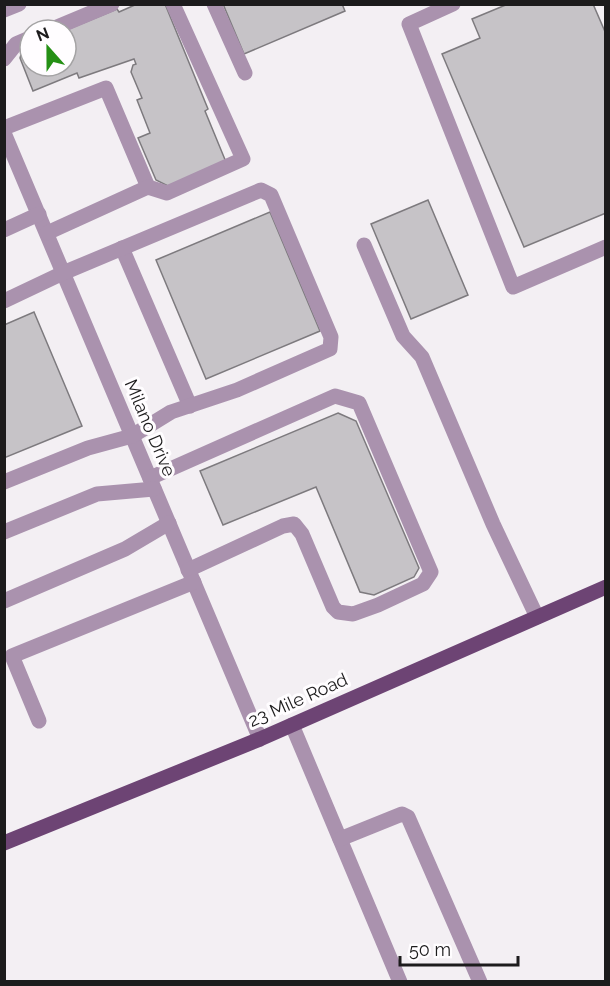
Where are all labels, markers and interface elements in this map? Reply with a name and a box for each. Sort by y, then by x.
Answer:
north arrow [18,18,78,78]
text: N [34,23,52,46]
street label: Milano Drive [121,376,180,480]
street label: 23 Mile Road [245,668,351,731]
scale bar [400,929,518,967]
text: 50 m [409,939,451,960]

